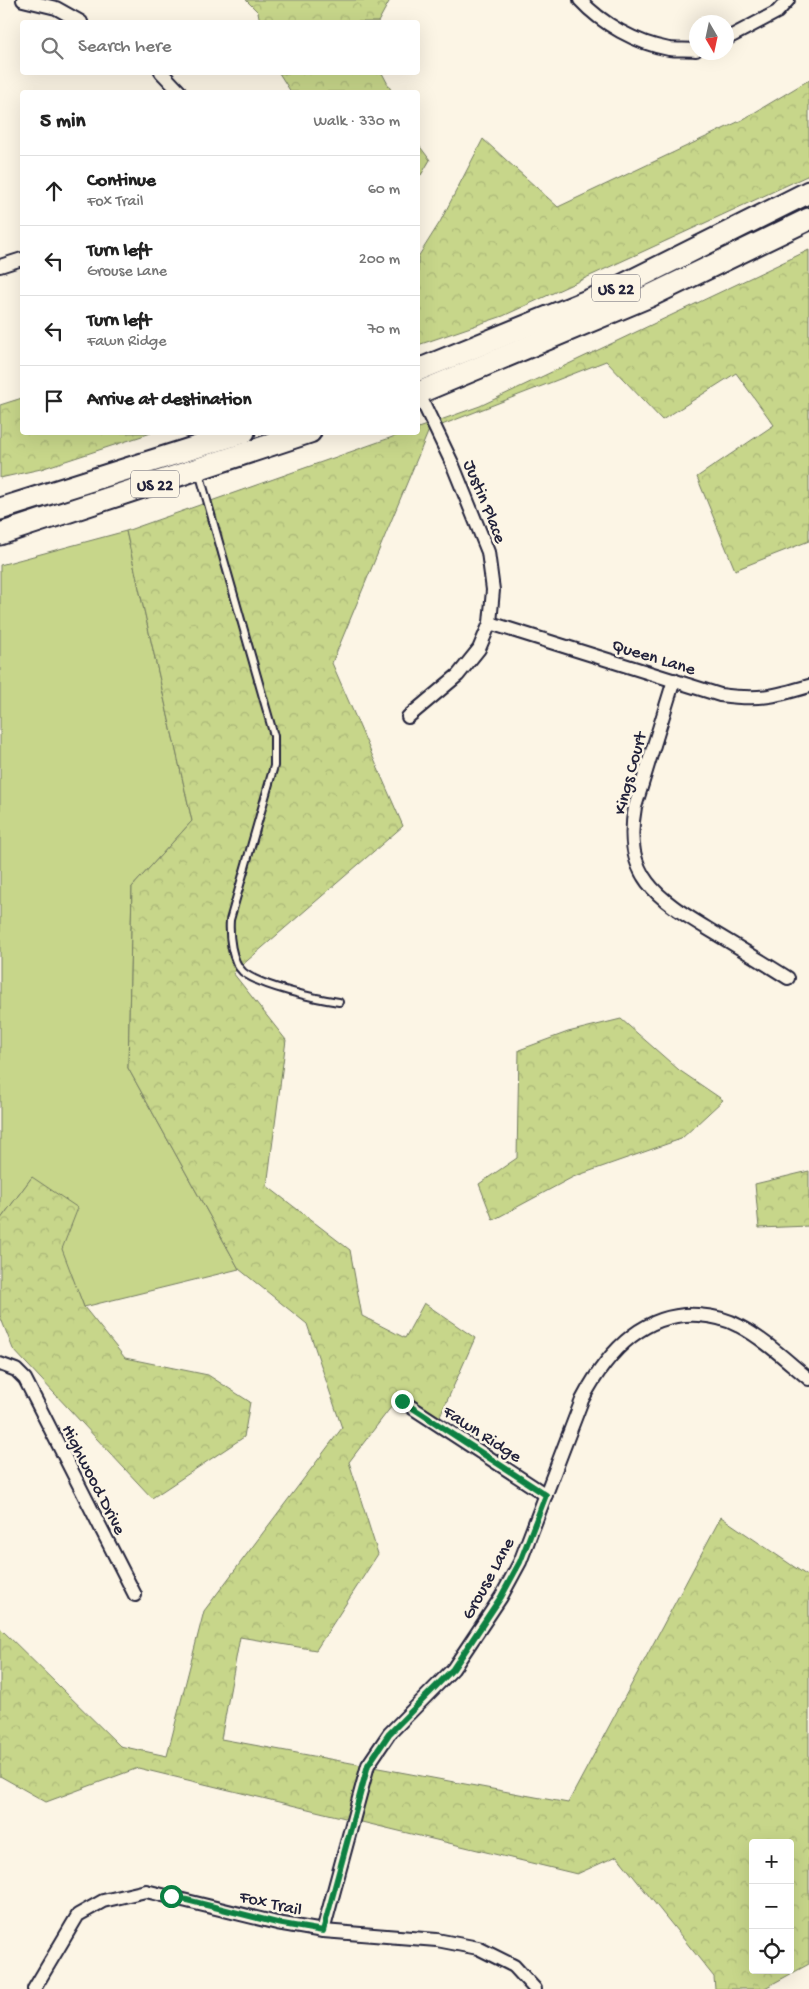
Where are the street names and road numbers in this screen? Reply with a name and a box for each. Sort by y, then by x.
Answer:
road number: US 22 [592,274,640,302]
street label: Justin Place [457,457,510,547]
road number: US 22 [131,470,179,498]
street label: Queen Lane [609,636,698,681]
street label: Kings Court [610,728,653,817]
street label: Fawn Ridge [438,1401,525,1469]
street label: Highwood Drive [56,1422,130,1539]
street label: Grouse Lane [458,1534,521,1624]
street label: Fox Trail [236,1887,304,1922]

